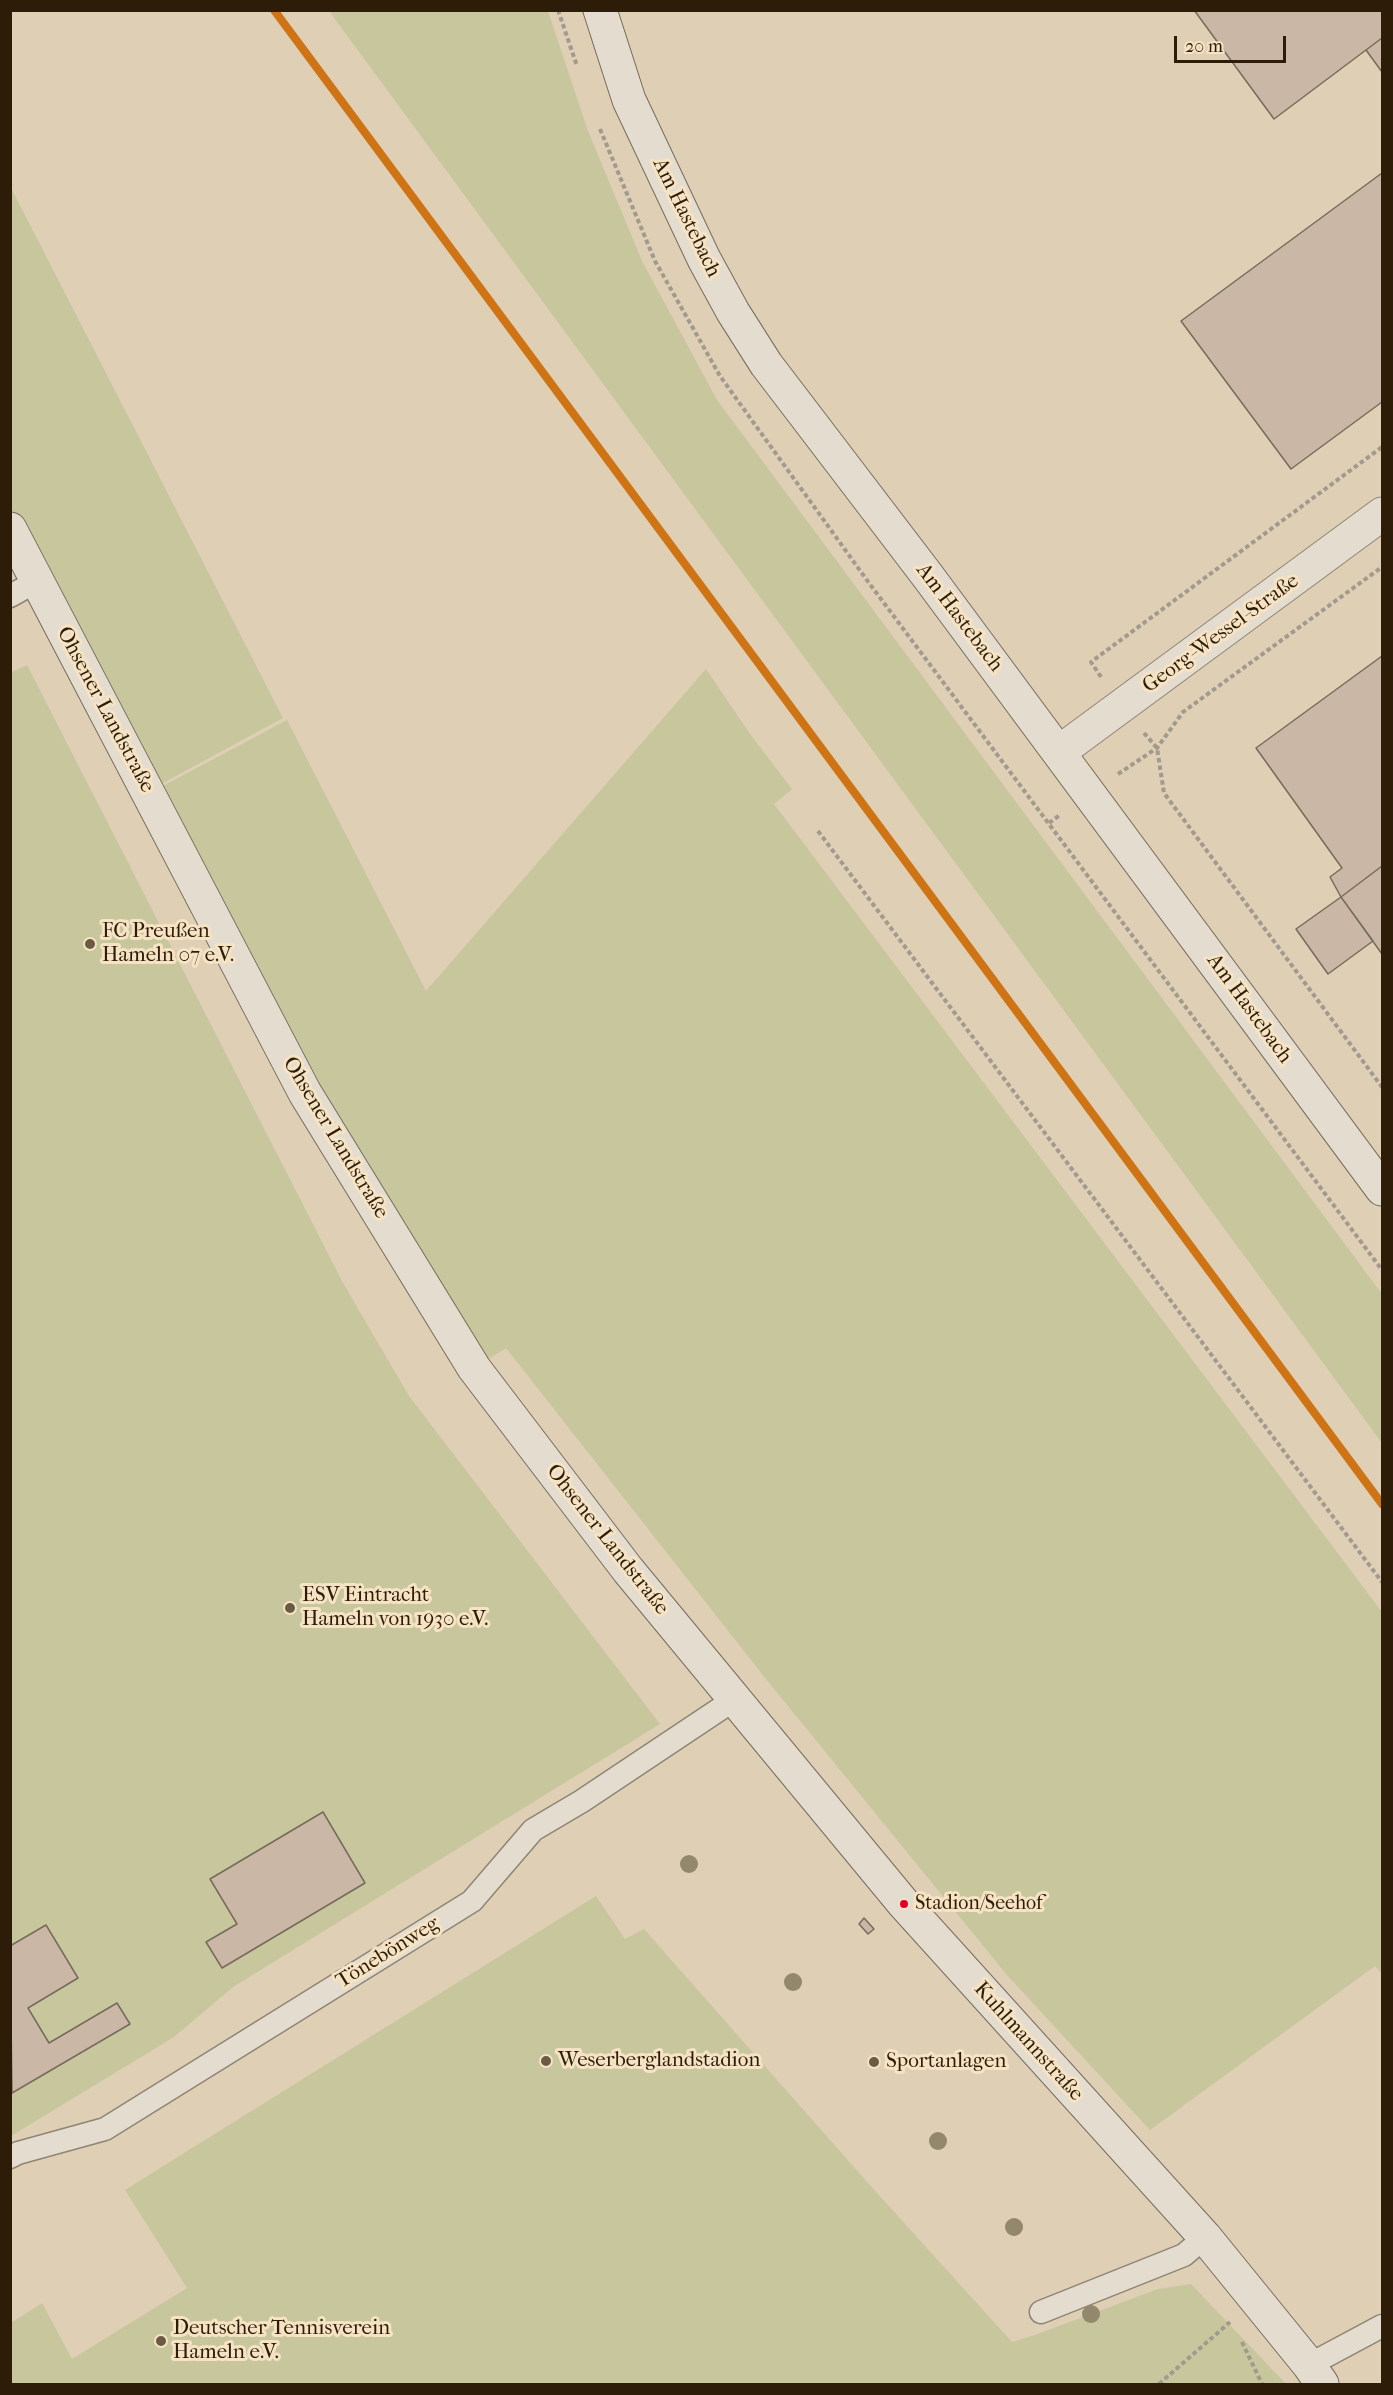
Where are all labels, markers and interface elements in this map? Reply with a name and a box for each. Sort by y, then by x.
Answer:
scale bar [1177,24,1290,62]
text: 20 m [1185,36,1223,57]
street label: Am Hastebach [646,154,726,282]
street label: Am Hastebach [910,559,1008,677]
street label: Georg-Wessel-Straße [1138,569,1304,699]
street label: Ohsener Landstraße [51,623,159,797]
place label: FC Preußen Hameln 07 e.V. [102,919,234,969]
marker: FC Preußen Hameln 07 e.V. [83,937,97,951]
street label: Am Hastebach [1201,949,1297,1069]
street label: Ohsener Landstraße [277,1053,393,1223]
street label: Ohsener Landstraße [540,1460,674,1620]
place label: ESV Eintracht Hameln von 1930 e.V. [302,1583,488,1633]
marker: ESV Eintracht Hameln von 1930 e.V. [283,1601,297,1615]
place label: Stadion/Seehof [915,1892,1043,1916]
marker: Stadion/Seehof [898,1898,910,1910]
street label: Tönebönweg [332,1911,444,1995]
street label: Kuhlmannstraße [968,1977,1088,2107]
place label: Weserberglandstadion [558,2048,760,2074]
place label: Sportanlagen [886,2049,1007,2075]
marker: Weserberglandstadion [539,2054,553,2068]
marker: Sportanlagen [867,2055,881,2069]
place label: Deutscher Tennisverein Hameln e.V. [173,2316,390,2366]
marker: Deutscher Tennisverein Hameln e.V. [154,2334,168,2348]

